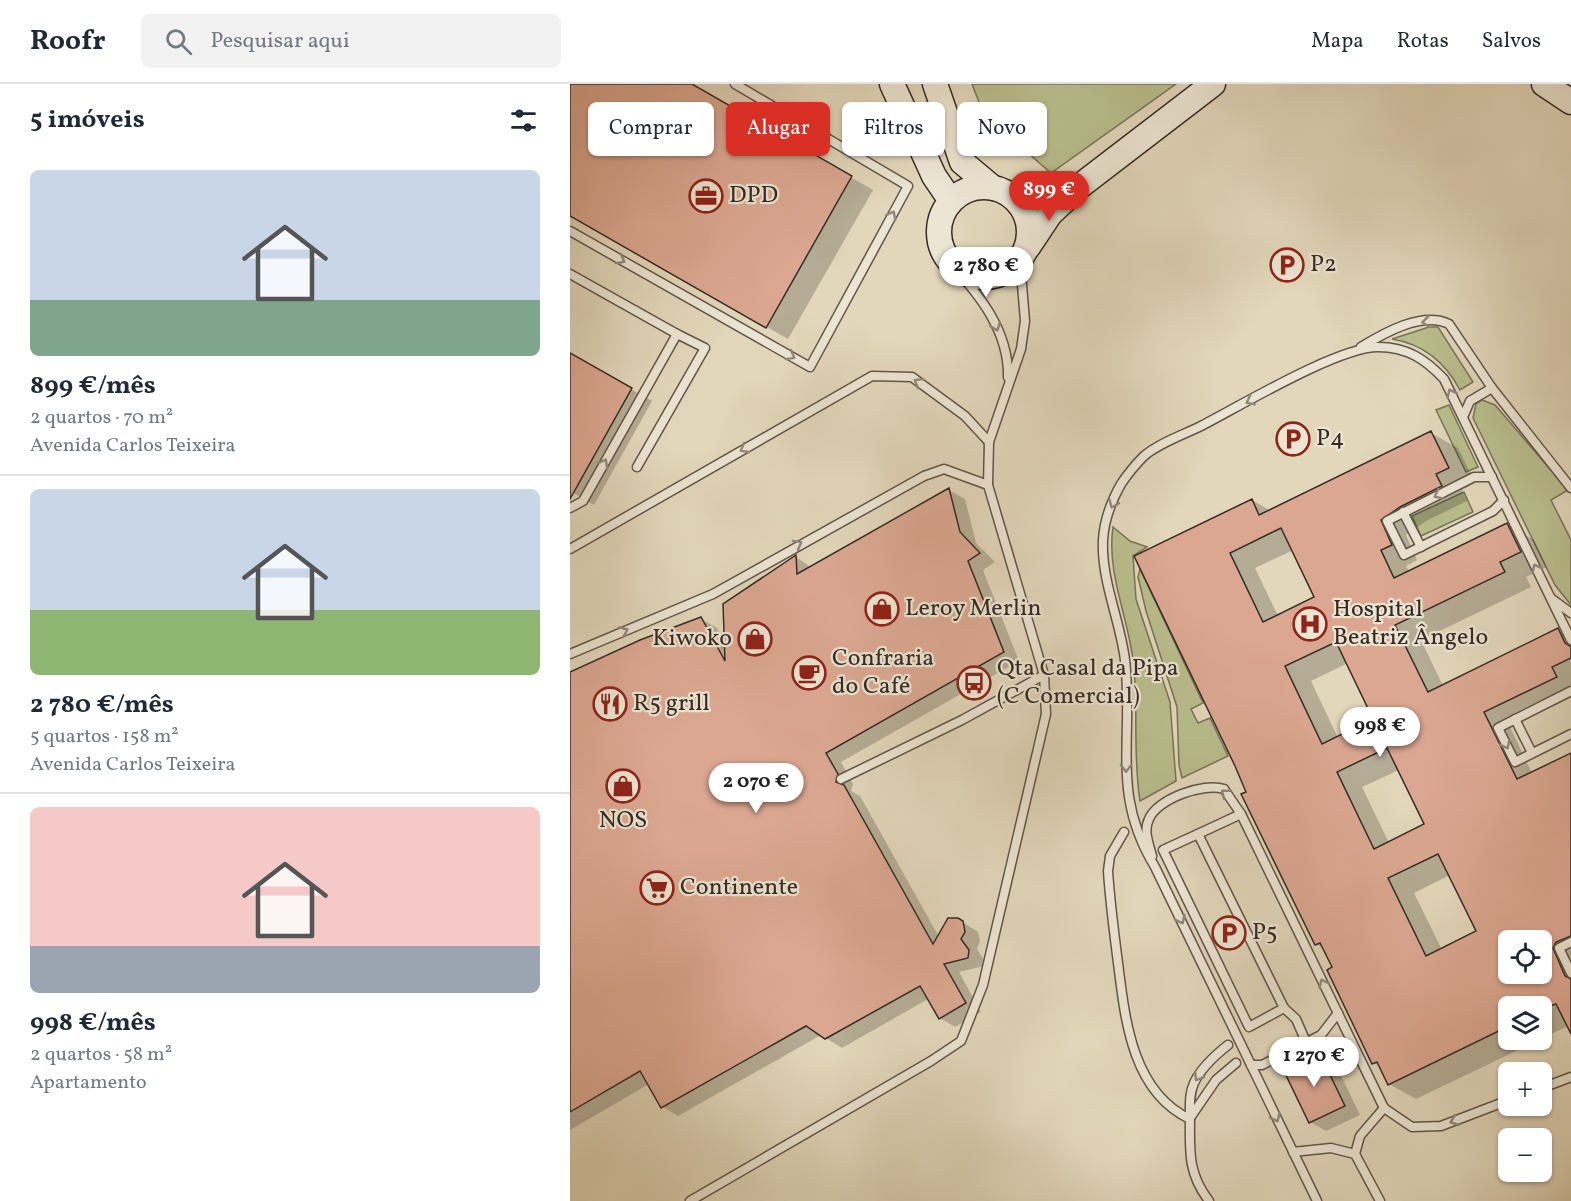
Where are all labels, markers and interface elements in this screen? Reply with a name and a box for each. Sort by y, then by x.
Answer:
search box [141,14,561,68]
text: Roofr [30,22,105,61]
icon: search [162,25,195,58]
text: Pesquisar aqui [210,26,350,57]
text: Mapa [1311,27,1364,56]
text: Rotas [1397,27,1449,56]
text: Salvos [1482,27,1541,56]
text: 5 imóveis [30,102,145,138]
chip: Comprar [588,102,714,156]
chip: Alugar [726,102,830,156]
chip: Filtros [842,102,945,156]
chip: Novo [957,102,1047,156]
icon: filters [507,104,540,137]
pin: 899 € [1007,171,1091,222]
text: 899 € [1023,176,1075,204]
office icon: DPD [688,178,724,214]
place label: DPD [729,179,778,213]
icon: home [231,209,339,317]
one-way arrow [885,211,896,221]
pin: 2 780 € [931,247,1041,298]
parking icon: P2 [1269,247,1305,283]
place label: P2 [1310,248,1337,282]
text: 2 780 € [953,252,1019,280]
one-way arrow [615,253,625,264]
one-way arrow [1422,315,1431,328]
one-way arrow [989,321,1001,332]
one-way arrow [785,349,795,360]
text: 899 €/mês [30,368,156,404]
one-way arrow [913,378,924,389]
one-way arrow [1446,388,1458,399]
one-way arrow [1246,394,1256,405]
text: 2 quartos · 70 m² [30,404,173,432]
parking icon: P4 [1275,421,1311,457]
place label: P4 [1316,422,1344,456]
text: Avenida Carlos Teixeira [30,432,236,460]
one-way arrow [740,442,750,453]
one-way arrow [597,459,608,469]
one-way arrow [1434,488,1444,499]
one-way arrow [1108,498,1120,509]
icon: home [231,528,339,636]
one-way arrow [792,540,802,552]
one-way arrow [1532,564,1544,575]
shop icon: Leroy Merlin [864,591,900,627]
place label: Leroy Merlin [905,592,1042,626]
place label: Hospital Beatriz Ângelo [1333,593,1488,655]
hospital icon: Hospital Beatriz Ângelo [1292,606,1328,642]
shop icon: Kiwoko [737,621,773,657]
place label: Kiwoko [652,622,732,656]
one-way arrow [617,626,628,638]
place label: Confraria do Café [832,642,934,704]
place label: Qta Casal da Pipa (C Comercial) [997,652,1179,714]
cafe icon: Confraria do Café [791,655,827,691]
bus stop icon: Qta Casal da Pipa (C Comercial) [956,665,992,701]
restaurant icon: R5 grill [592,686,628,722]
text: 2 780 €/mês [30,687,174,723]
place label: R5 grill [633,687,710,721]
pin: 998 € [1338,707,1422,758]
text: 998 € [1354,712,1406,740]
text: 5 quartos · 158 m² [30,723,179,751]
one-way arrow [1499,738,1511,749]
text: Avenida Carlos Teixeira [30,751,236,779]
pin: 2 070 € [701,763,811,814]
one-way arrow [1120,764,1132,773]
shop icon: NOS [605,768,641,804]
text: 2 070 € [723,768,789,796]
one-way arrow [1221,789,1232,800]
place label: NOS [599,804,647,838]
icon: home [231,846,339,954]
supermarket icon: Continente [639,870,675,906]
place label: Continente [680,871,798,905]
one-way arrow [1173,913,1185,924]
parking icon: P5 [1211,915,1247,951]
place label: P5 [1252,916,1278,950]
map controls [1498,930,1552,1182]
button: locate [1498,930,1552,984]
one-way arrow [1319,979,1331,990]
button: layers [1498,996,1552,1050]
text: 998 €/mês [30,1005,156,1041]
pin: 1 270 € [1259,1037,1369,1088]
text: 2 quartos · 58 m² [30,1041,172,1069]
text: 1 270 € [1283,1042,1345,1070]
button: + [1498,1062,1552,1116]
text: Apartamento [30,1069,147,1097]
one-way arrow [1194,1071,1206,1081]
one-way arrow [1269,1111,1281,1122]
one-way arrow [1450,1114,1461,1126]
button: − [1498,1128,1552,1182]

